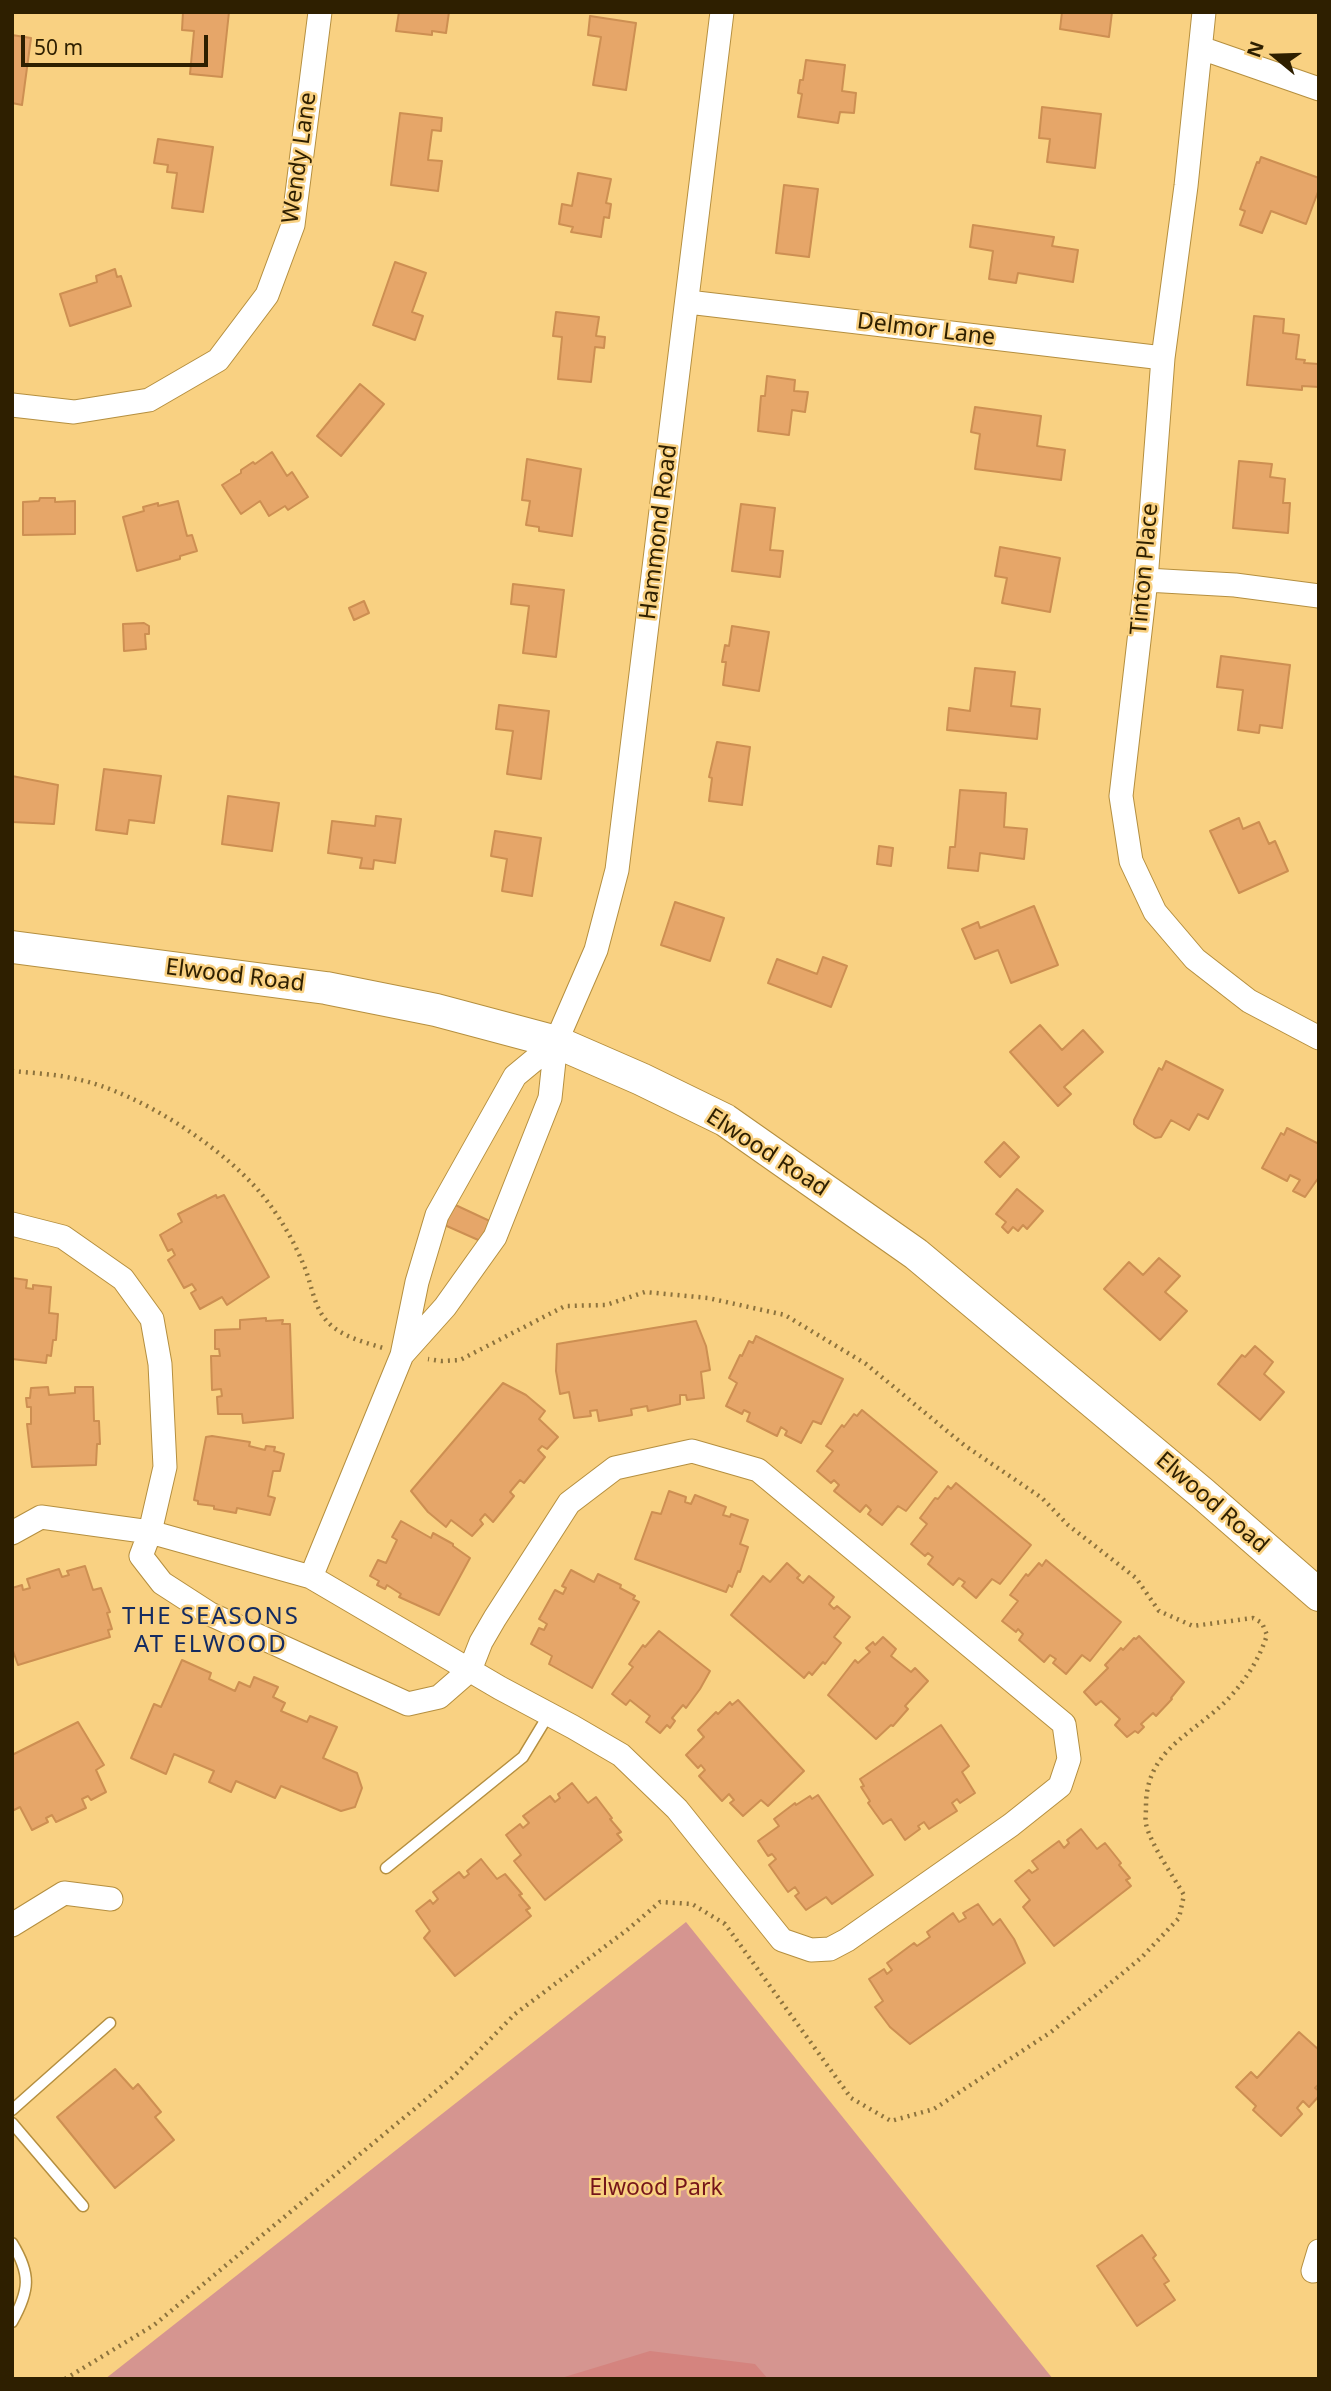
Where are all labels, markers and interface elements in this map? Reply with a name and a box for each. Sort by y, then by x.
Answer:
scale bar [24,21,212,65]
north arrow [1240,21,1310,91]
text: 50 m [34,33,83,61]
text: N [1240,38,1270,61]
street label: Wendy Lane [277,91,323,225]
street label: Delmor Lane [855,308,997,352]
street label: Hammond Road [635,443,683,621]
street label: Tinton Place [1125,502,1165,636]
street label: Elwood Road [164,954,306,998]
street label: Elwood Road [701,1103,833,1203]
street label: Elwood Road [1150,1447,1274,1559]
district label: THE SEASONS AT ELWOOD [123,1603,299,1659]
park label: Elwood Park [589,2174,723,2202]

